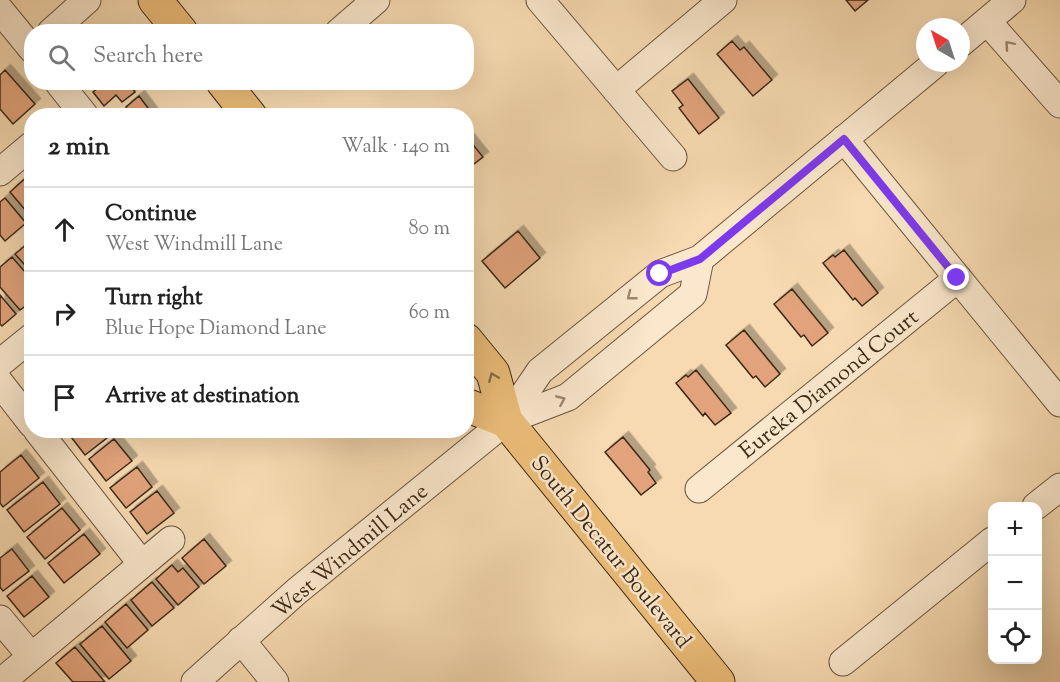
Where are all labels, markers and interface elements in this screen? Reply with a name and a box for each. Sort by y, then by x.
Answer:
north arrow [916,18,970,72]
search box [24,24,474,90]
icon: search [45,41,78,74]
text: Search here [93,41,203,73]
one-way arrow [1005,41,1016,52]
text: 2 min [48,129,110,166]
text: Walk · 140 m [341,133,450,162]
text: Continue [105,199,196,231]
icon: ahead [48,213,81,246]
text: 80 m [409,215,450,244]
text: West Windmill Lane [105,231,283,260]
route start [646,260,672,286]
route end [943,264,969,290]
text: Turn right [105,283,202,315]
one-way arrow [626,289,637,300]
icon: right [48,297,81,330]
text: 60 m [409,299,450,328]
street label: Eureka Diamond Court [733,303,927,468]
text: Blue Hope Diamond Lane [105,315,327,344]
one-way arrow [488,372,500,383]
icon: arrive [48,381,81,414]
text: Arrive at destination [105,381,300,413]
one-way arrow [554,395,565,407]
street label: South Decatur Boulevard [522,450,698,656]
street label: West Windmill Lane [266,477,436,628]
map controls [988,502,1042,664]
button: + [988,502,1042,556]
button: − [988,556,1042,610]
button: locate [988,610,1042,664]

